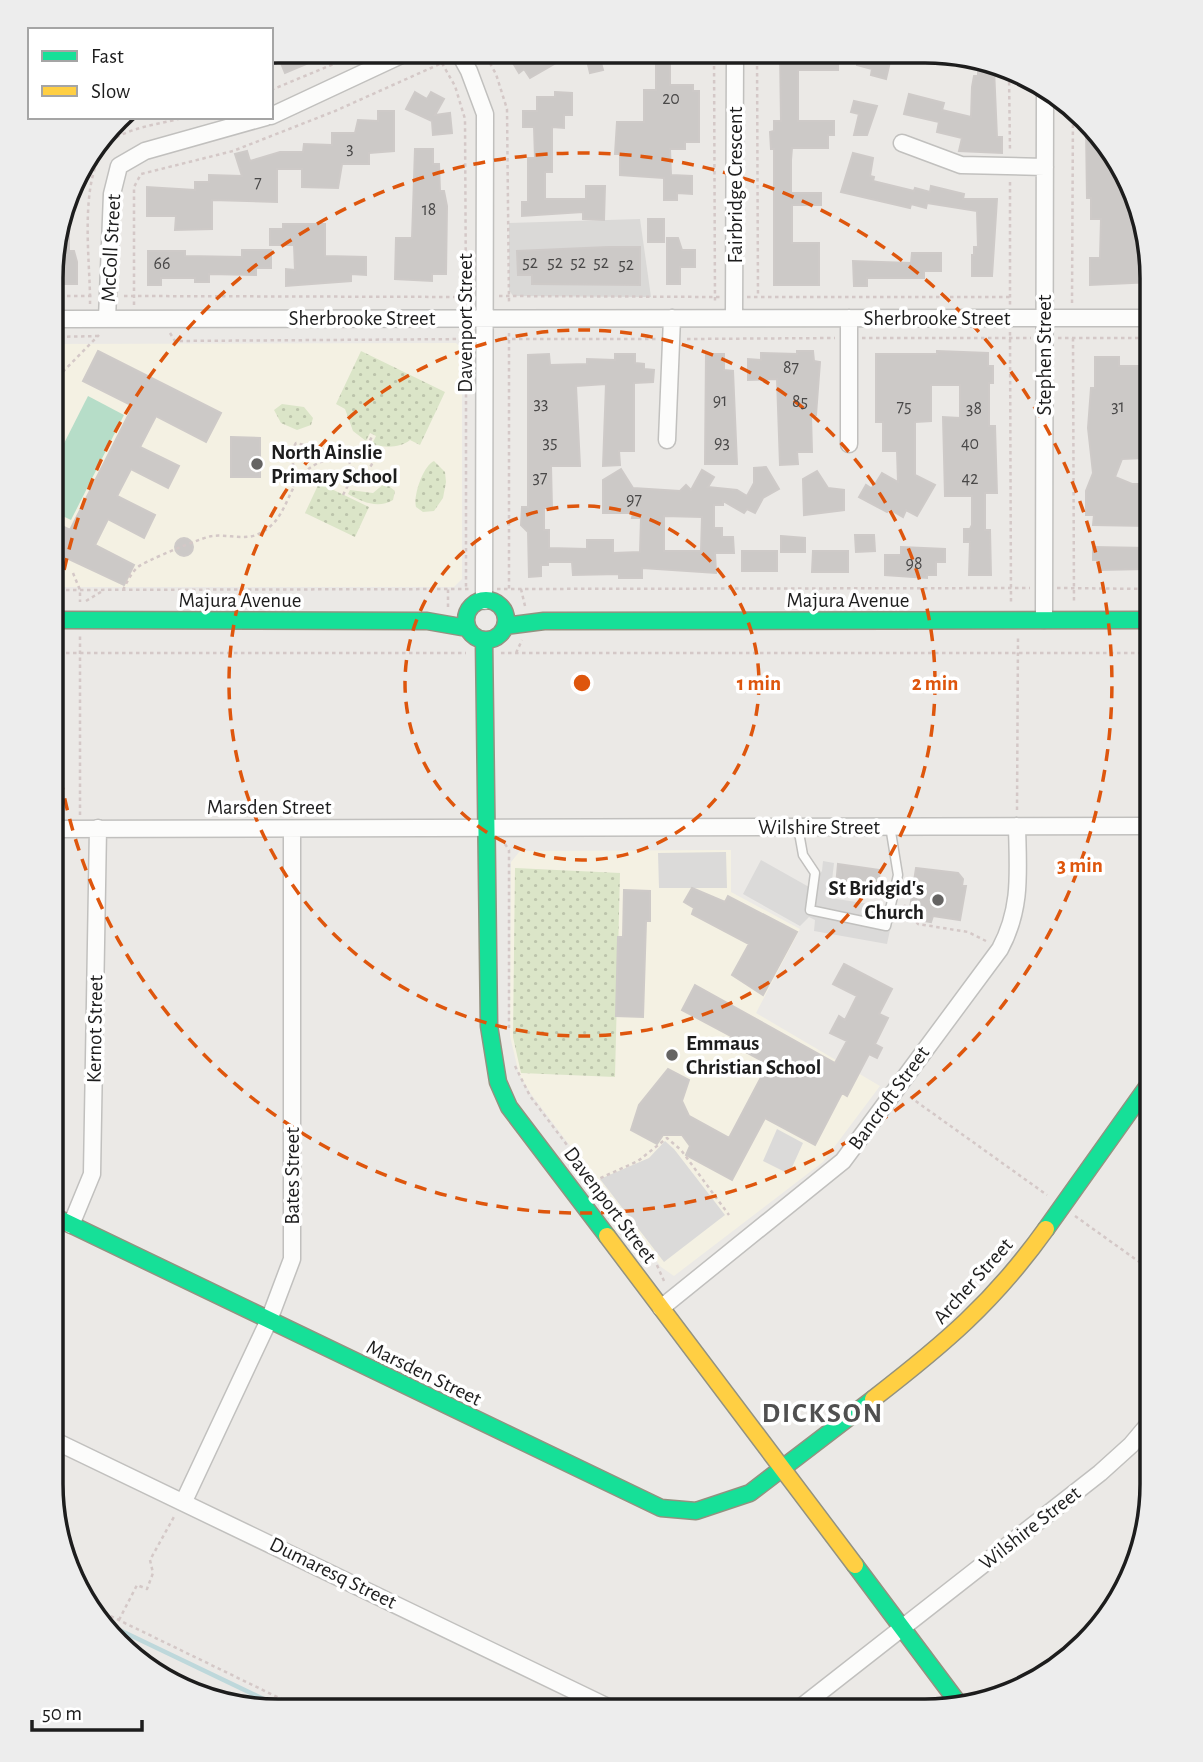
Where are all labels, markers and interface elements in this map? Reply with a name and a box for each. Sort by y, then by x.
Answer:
legend [28,28,273,119]
text: Fast [91,46,124,67]
text: Slow [91,81,130,102]
house number: 20 [662,90,680,108]
street label: Fairbridge Crescent [725,106,746,263]
house number: 3 [346,140,354,158]
house number: 7 [254,174,262,192]
street label: McColl Street [98,193,124,303]
house number: 18 [422,201,436,219]
street label: Davenport Street [455,253,476,393]
house number: 52 [522,254,538,272]
house number: 52 [547,254,563,272]
house number: 52 [570,254,586,272]
house number: 52 [593,254,609,272]
house number: 66 [154,255,170,273]
house number: 52 [618,256,634,274]
street label: Stephen Street [1034,294,1055,416]
street label: Sherbrooke Street [289,308,436,329]
street label: Sherbrooke Street [864,308,1011,329]
house number: 87 [783,359,799,377]
house number: 91 [713,392,727,410]
house number: 85 [792,393,808,411]
house number: 33 [534,395,548,413]
house number: 75 [896,398,912,416]
house number: 31 [1111,398,1125,416]
house number: 38 [966,400,982,418]
house number: 35 [543,434,557,452]
house number: 93 [714,434,730,452]
house number: 40 [961,435,979,453]
place label: North Ainslie Primary School [271,442,398,487]
marker: North Ainslie Primary School [249,456,265,472]
house number: 37 [533,469,547,487]
house number: 42 [962,470,978,488]
house number: 97 [626,491,642,509]
house number: 98 [906,555,923,573]
street label: Majura Avenue [178,590,302,611]
street label: Majura Avenue [786,590,910,611]
centre of rings [570,671,594,695]
text: 1 min [737,673,781,694]
text: 2 min [912,673,958,694]
street label: Marsden Street [207,797,332,818]
street label: Wilshire Street [758,817,880,838]
text: 3 min [1057,855,1103,876]
place label: St Bridgid's Church [828,878,924,923]
marker: St Bridgid's Church [930,892,946,908]
street label: Kernot Street [84,974,106,1083]
place label: Emmaus Christian School [686,1033,821,1078]
street label: Bancroft Street [845,1042,934,1154]
marker: Emmaus Christian School [664,1047,680,1063]
street label: Bates Street [282,1127,303,1225]
street label: Davenport Street [560,1143,660,1267]
street label: Archer Street [929,1234,1017,1328]
street label: Marsden Street [363,1336,485,1410]
district label: DICKSON [762,1400,884,1428]
street label: Wilshire Street [975,1482,1085,1574]
street label: Dumaresq Street [266,1533,400,1613]
scale bar [32,1688,142,1732]
text: 50 m [42,1703,82,1724]

